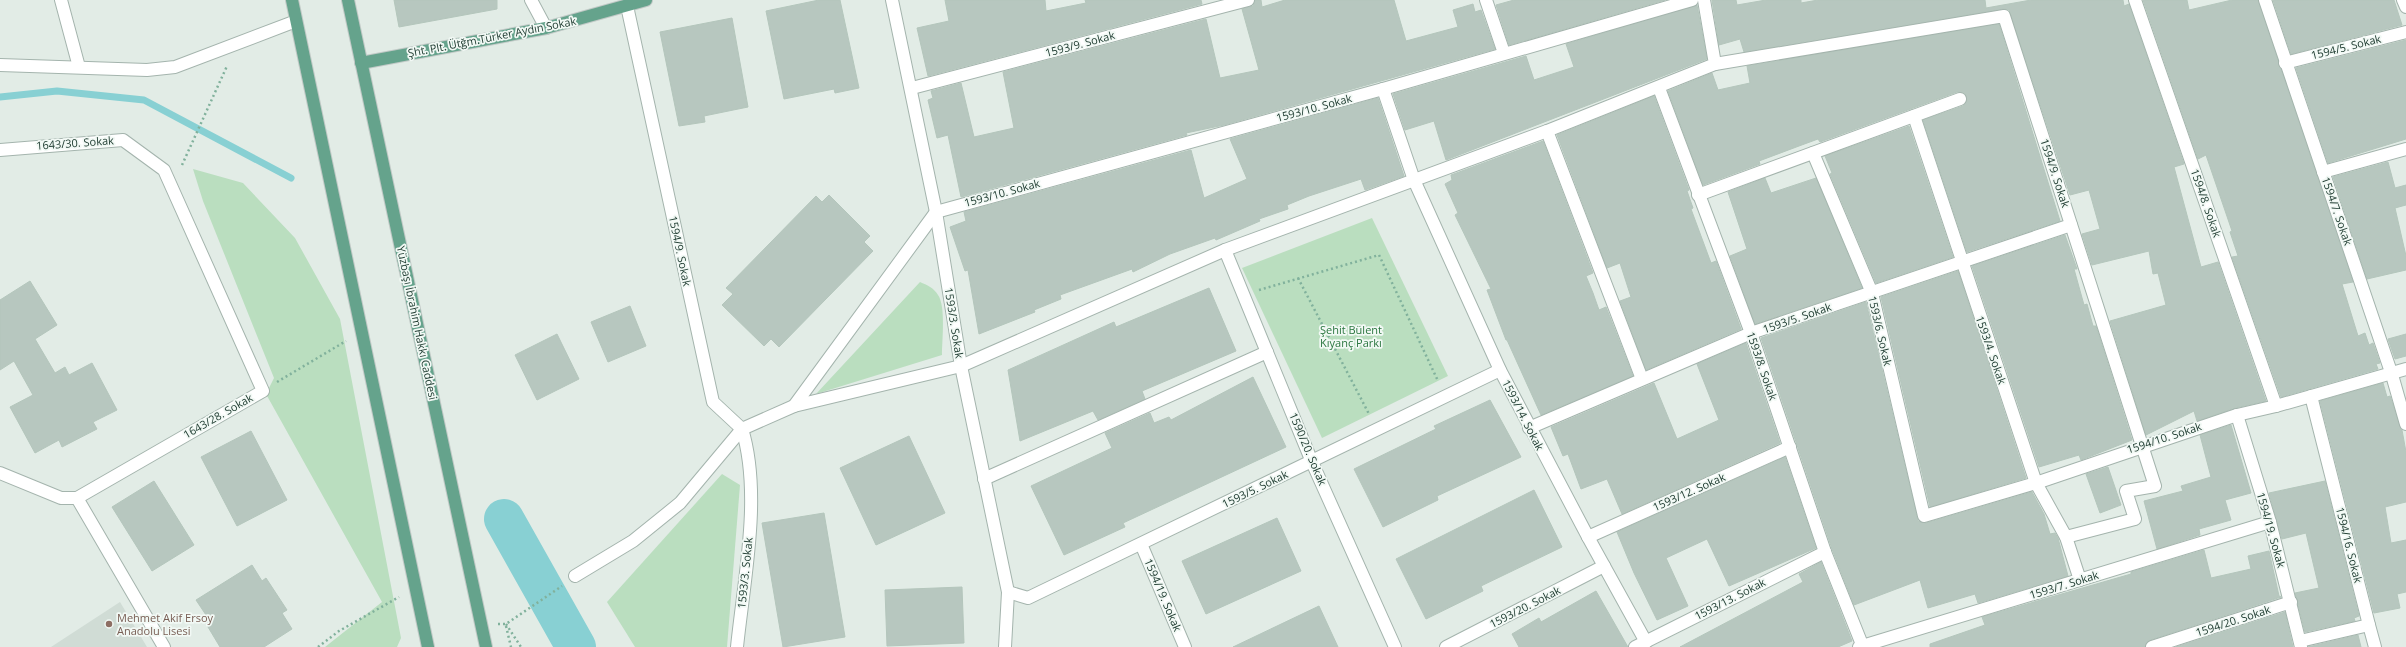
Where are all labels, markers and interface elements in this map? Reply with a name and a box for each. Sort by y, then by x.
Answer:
street label: Şht. Plt. Ütğm.Türker Aydın Sokak [407,13,577,60]
street label: 1593/9. Sokak [1043,27,1117,60]
street label: 1594/5. Sokak [2309,31,2383,62]
street label: 1593/10. Sokak [1274,90,1354,125]
street label: 1643/30. Sokak [36,132,115,153]
street label: 1594/9. Sokak [2037,136,2074,209]
street label: 1594/8. Sokak [2188,167,2225,239]
street label: 1593/10. Sokak [962,175,1042,210]
street label: 1594/7. Sokak [2319,175,2356,247]
street label: 1594/9. Sokak [666,214,695,288]
street label: Yüzbaşı İbrahim Hakkı Caddesi [394,245,441,401]
street label: 1593/3. Sokak [941,286,968,360]
street label: 1593/6. Sokak [1865,294,1896,368]
street label: 1593/5. Sokak [1761,299,1833,336]
street label: 1593/4. Sokak [1973,314,2010,386]
park label: Şehit Bülent Kıyanç Parkı [1320,322,1382,350]
street label: 1593/8. Sokak [1744,330,1781,402]
street label: 1593/14. Sokak [1499,377,1548,453]
street label: 1643/28. Sokak [180,390,255,442]
street label: 1590/20. Sokak [1286,410,1331,488]
street label: 1594/10. Sokak [2125,418,2203,457]
street label: 1593/5. Sokak [1219,466,1290,511]
street label: 1593/12. Sokak [1650,469,1728,514]
street label: 1594/19. Sokak [2254,490,2289,570]
street label: 1594/16. Sokak [2333,505,2366,585]
street label: 1593/3. Sokak [733,536,756,609]
street label: 1594/19. Sokak [1141,556,1186,634]
street label: 1593/7. Sokak [2027,567,2100,602]
street label: 1593/13. Sokak [1692,574,1768,623]
street label: 1593/20. Sokak [1487,582,1563,631]
street label: 1594/20. Sokak [2194,601,2272,640]
place label: Mehmet Akif Ersoy Anadolu Lisesi [117,610,213,638]
marker: Mehmet Akif Ersoy Anadolu Lisesi [104,619,114,629]

